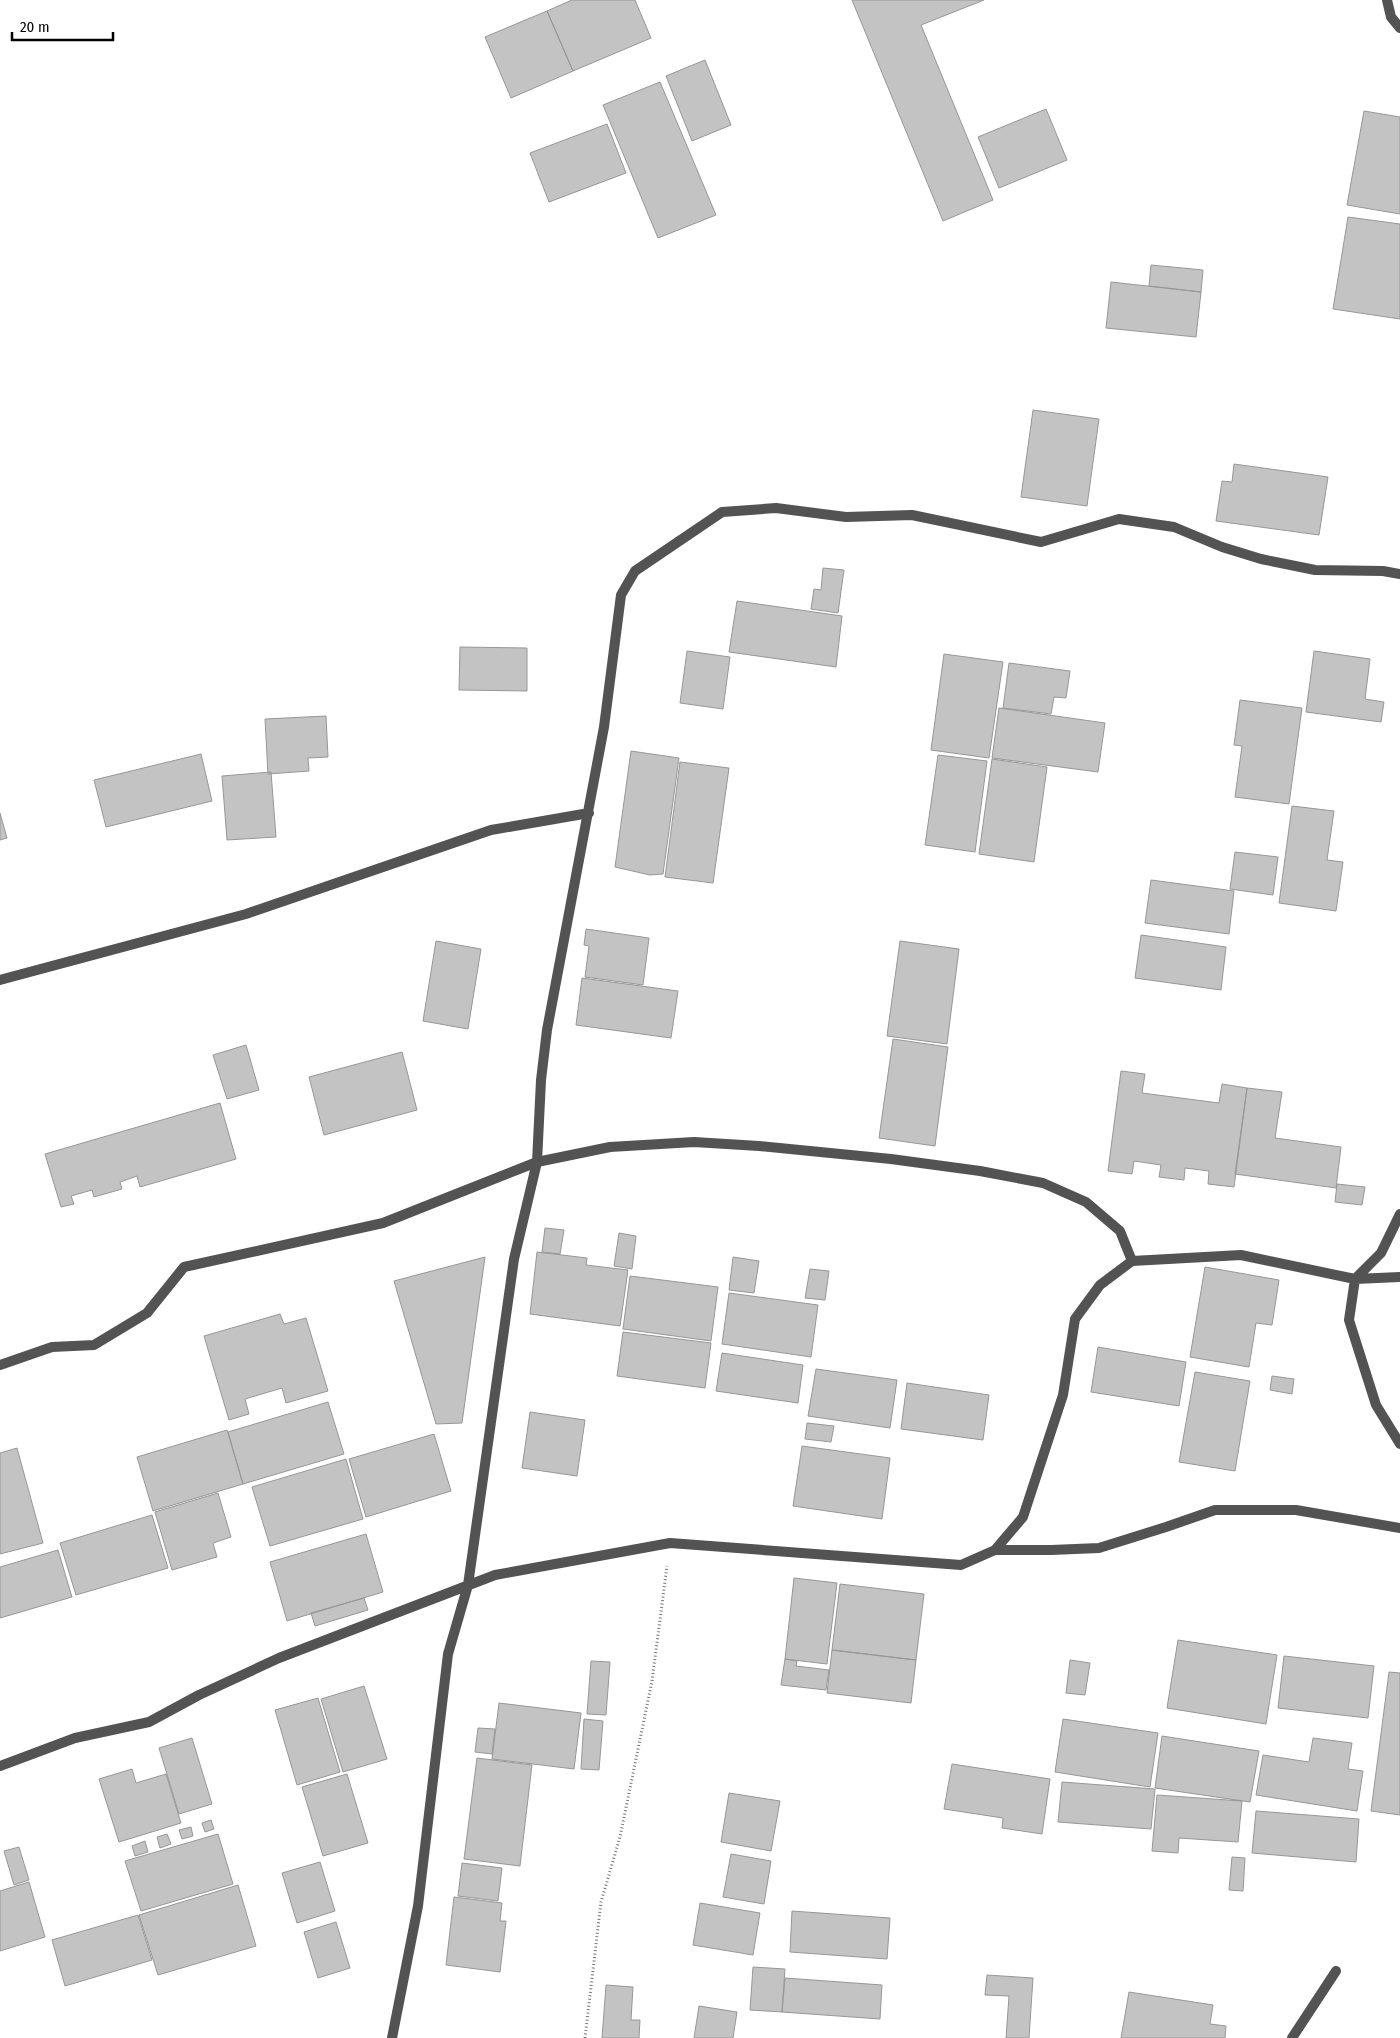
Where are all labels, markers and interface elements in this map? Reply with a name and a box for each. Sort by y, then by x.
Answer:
scale bar [12,10,114,42]
text: 20 m [20,18,50,36]

